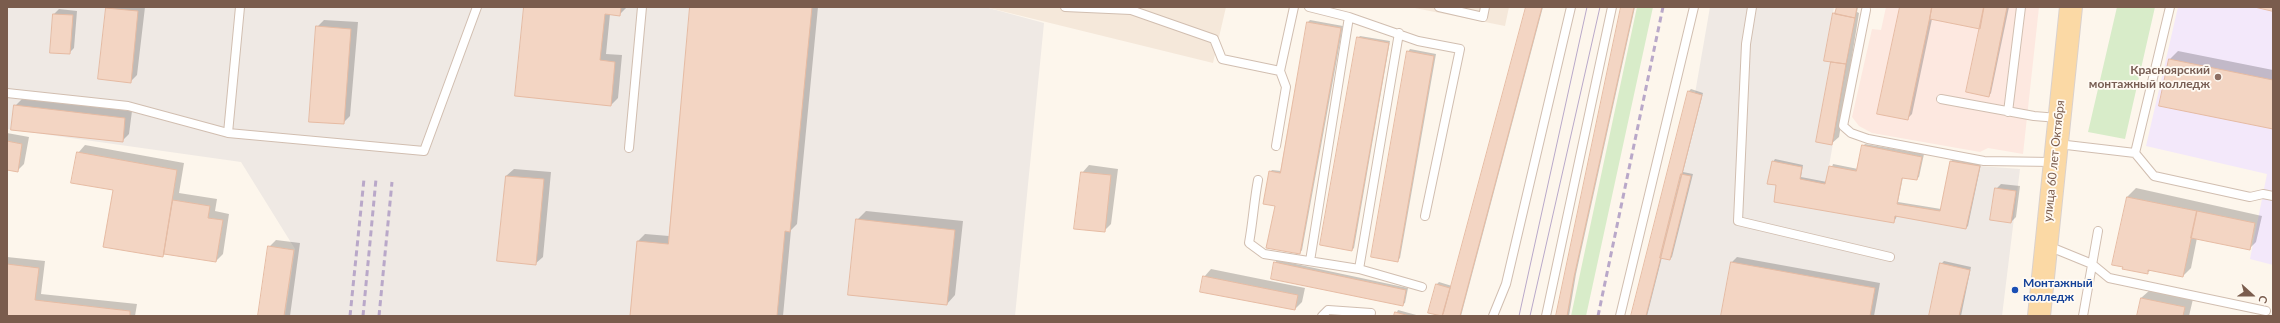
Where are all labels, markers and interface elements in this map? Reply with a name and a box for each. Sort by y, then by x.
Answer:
place label: Красноярский монтажный колледж [2089,63,2210,91]
marker: Красноярский монтажный колледж [2213,72,2223,82]
street label: улица 60 лет Октября [2040,99,2068,223]
north arrow [2232,275,2272,315]
place label: Монтажный колледж [2023,276,2093,304]
marker: Монтажный колледж [2010,285,2020,295]
text: С [2256,294,2271,305]

